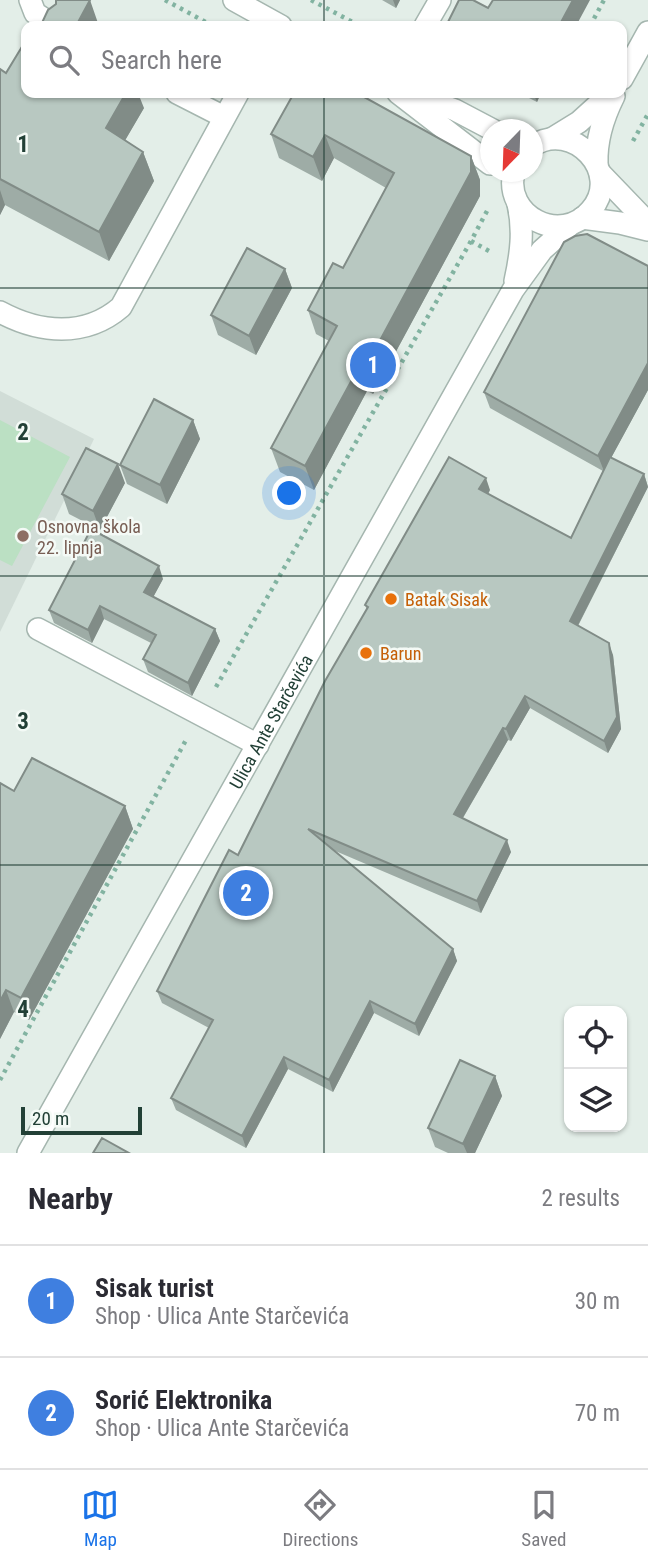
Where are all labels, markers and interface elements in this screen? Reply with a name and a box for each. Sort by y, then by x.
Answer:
search box [21,21,627,98]
icon: search [45,41,83,79]
text: Search here [101,45,222,75]
north arrow [480,119,543,182]
text: 1 [17,131,29,158]
pin: 1 [350,339,396,391]
text: 2 [17,419,29,446]
your location [272,476,306,510]
place label: Osnovna škola 22. lipnja [37,516,141,558]
marker: Osnovna škola 22. lipnja [15,528,31,544]
place label: Batak Sisak [405,589,488,610]
marker: Batak Sisak [383,591,399,607]
place label: Barun [380,643,421,664]
marker: Barun [358,645,374,661]
street label: Ulica Ante Starčevića [224,651,317,792]
text: 3 [17,708,29,735]
pin: 2 [223,867,269,919]
text: 4 [17,996,29,1023]
map controls [564,1006,627,1132]
button: locate [564,1006,627,1069]
button: layers [564,1069,627,1132]
scale bar [21,1104,142,1136]
text: 20 m [32,1107,69,1130]
text: Nearby [28,1181,113,1216]
text: 2 results [542,1185,620,1212]
text: Sisak turist [95,1273,214,1303]
text: 1 [45,1288,57,1315]
text: 30 m [575,1288,620,1315]
text: Shop · Ulica Ante Starčevića [95,1303,349,1330]
text: Sorić Elektronika [95,1385,272,1415]
text: 2 [45,1400,57,1427]
text: 70 m [575,1400,620,1427]
text: Shop · Ulica Ante Starčevića [95,1415,349,1442]
tab: Map [81,1486,119,1551]
tab: Directions [282,1486,358,1551]
tab: Saved [521,1486,567,1551]

